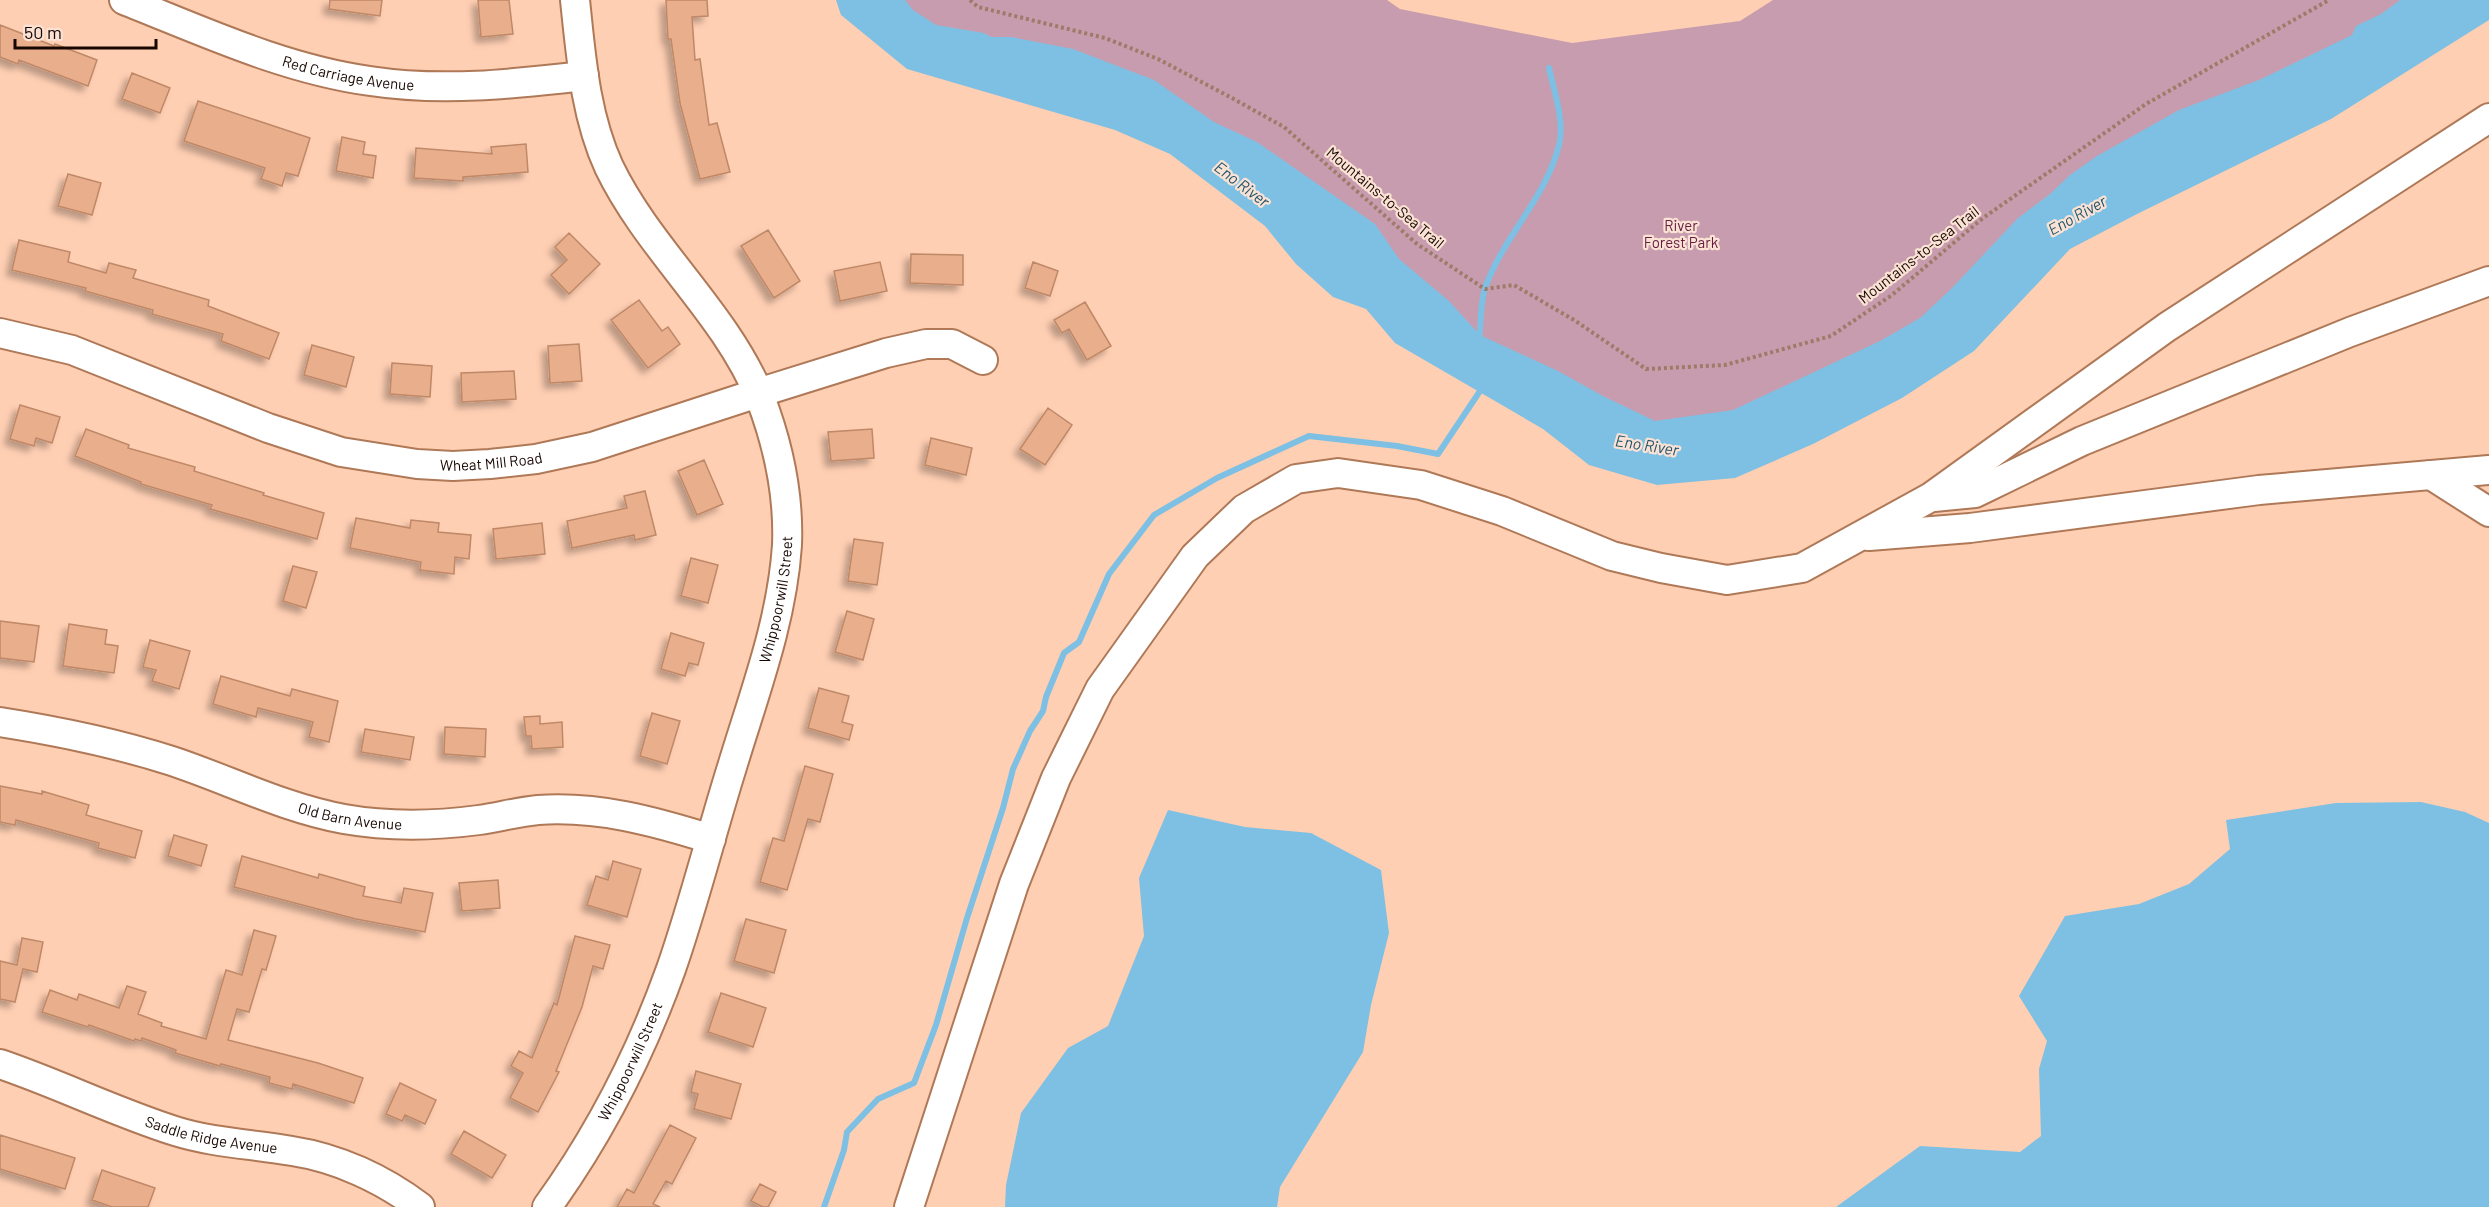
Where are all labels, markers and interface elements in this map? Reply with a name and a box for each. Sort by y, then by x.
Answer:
scale bar [15,12,156,50]
text: 50 m [24,21,62,43]
street label: Red Carriage Avenue [280,51,415,94]
street label: Mountains-to-Sea Trail [1323,143,1448,252]
water label: Eno River [1211,157,1275,211]
water label: Eno River [2044,190,2110,238]
street label: Mountains-to-Sea Trail [1855,202,1982,307]
park label: River Forest Park [1644,216,1719,251]
water label: Eno River [1614,430,1681,459]
street label: Wheat Mill Road [439,448,544,474]
street label: Whippoorwill Street [755,536,795,665]
street label: Old Barn Avenue [296,798,402,833]
street label: Whippoorwill Street [594,999,666,1124]
street label: Saddle Ridge Avenue [143,1112,279,1157]

